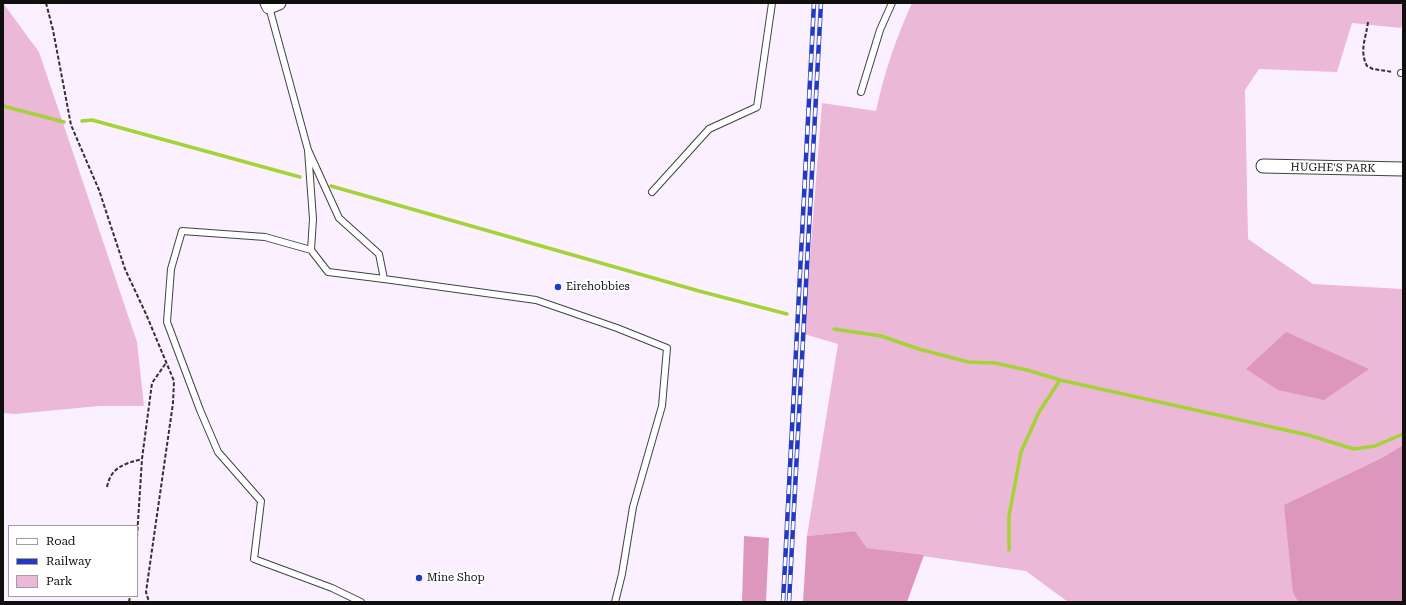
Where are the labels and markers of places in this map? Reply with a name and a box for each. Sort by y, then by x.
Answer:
place label: Eirehobbies [566,280,630,294]
marker: Eirehobbies [553,282,563,292]
place label: Mine Shop [427,571,485,585]
marker: Mine Shop [414,573,424,583]

